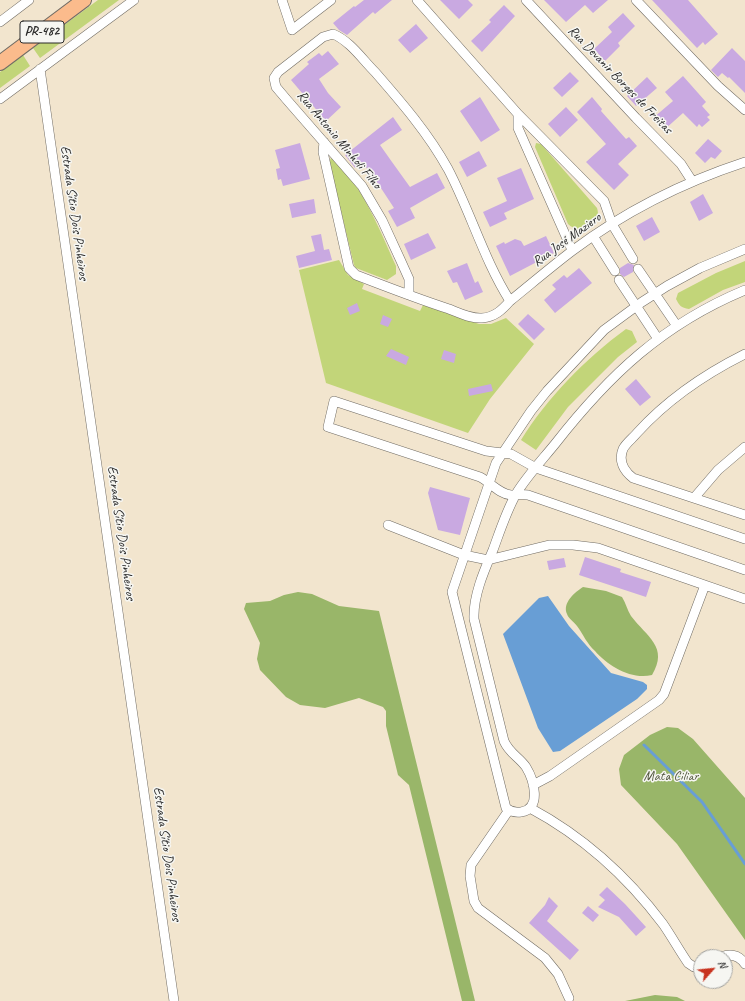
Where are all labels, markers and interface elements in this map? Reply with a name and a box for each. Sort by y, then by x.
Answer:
road number: PR-482 [20,21,64,43]
street label: Rua Devanir Borges de Freitas [564,23,676,137]
street label: Rua Antonio Minholi Filho [293,88,385,192]
street label: Estrada Sítio Dois Pinheiros [56,145,92,281]
street label: Rua José Maziero [529,209,605,271]
street label: Estrada Sítio Dois Pinheiros [103,465,139,601]
park label: Mata Ciliar [644,768,698,784]
street label: Estrada Sítio Dois Pinheiros [149,786,185,922]
north arrow [693,949,733,989]
text: N [715,958,731,970]

